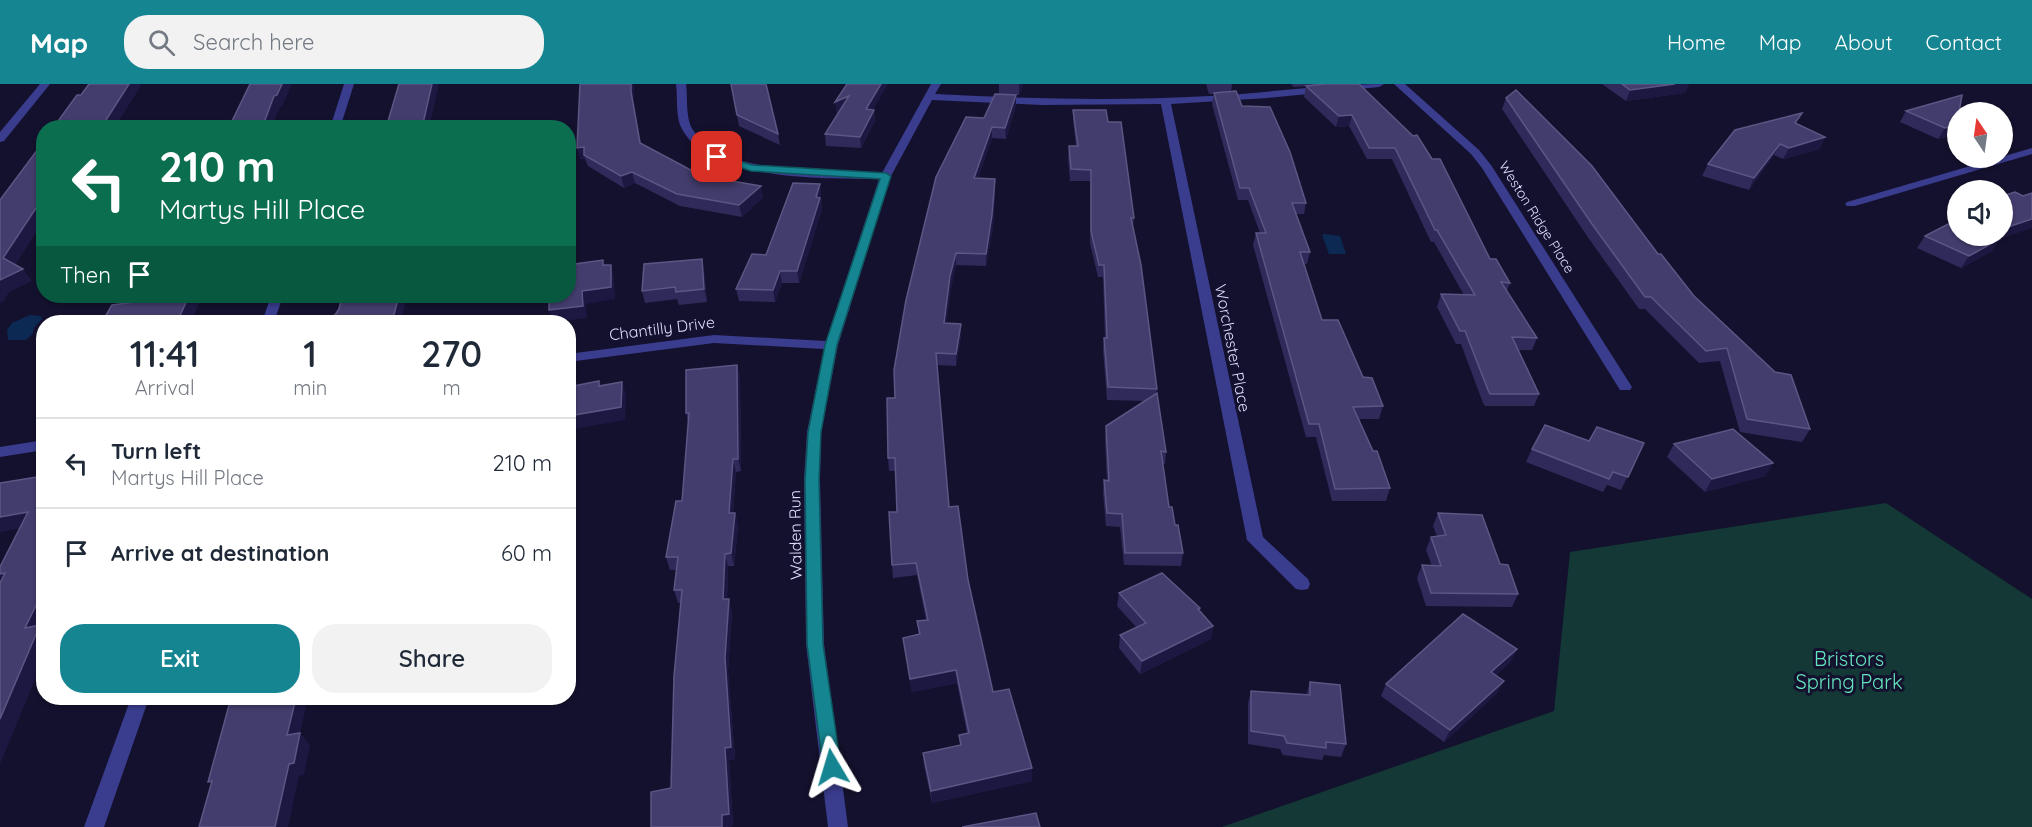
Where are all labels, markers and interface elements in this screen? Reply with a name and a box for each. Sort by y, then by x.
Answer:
search box [124,15,544,69]
text: Map [30,25,88,60]
icon: search [145,26,178,59]
text: Search here [193,28,315,56]
text: Home [1667,29,1726,55]
text: Map [1759,29,1802,55]
text: About [1835,29,1893,55]
text: Contact [1926,29,2002,55]
north arrow [1947,102,2013,168]
map controls [1947,102,2013,246]
pin [691,131,742,182]
text: 210 m [159,140,276,193]
icon: arrive [700,140,733,173]
icon: left [60,144,138,222]
street label: Weston Ridge Place [1495,157,1579,277]
button: sound [1947,180,2013,246]
text: Martys Hill Place [159,192,365,226]
icon: arrive [123,258,156,291]
text: Then [60,261,111,289]
street label: Worchester Place [1211,282,1255,414]
street label: Chantilly Drive [608,312,716,344]
text: 11:41 [130,331,199,376]
text: 1 [303,331,317,376]
text: 270 [421,331,482,376]
text: Arrival [135,375,195,400]
text: min [293,375,327,400]
text: m [442,375,461,400]
text: Turn left [111,437,201,465]
icon: left [60,447,93,480]
text: 210 m [493,449,552,477]
text: Martys Hill Place [111,465,264,490]
street label: Walden Run [784,490,806,580]
icon: arrive [60,537,93,570]
text: Arrive at destination [111,539,329,567]
text: 60 m [501,539,552,567]
button: Exit [60,624,300,693]
button: Share [312,624,552,693]
park label: Bristors Spring Park [1795,646,1903,694]
position arrow [800,735,864,799]

